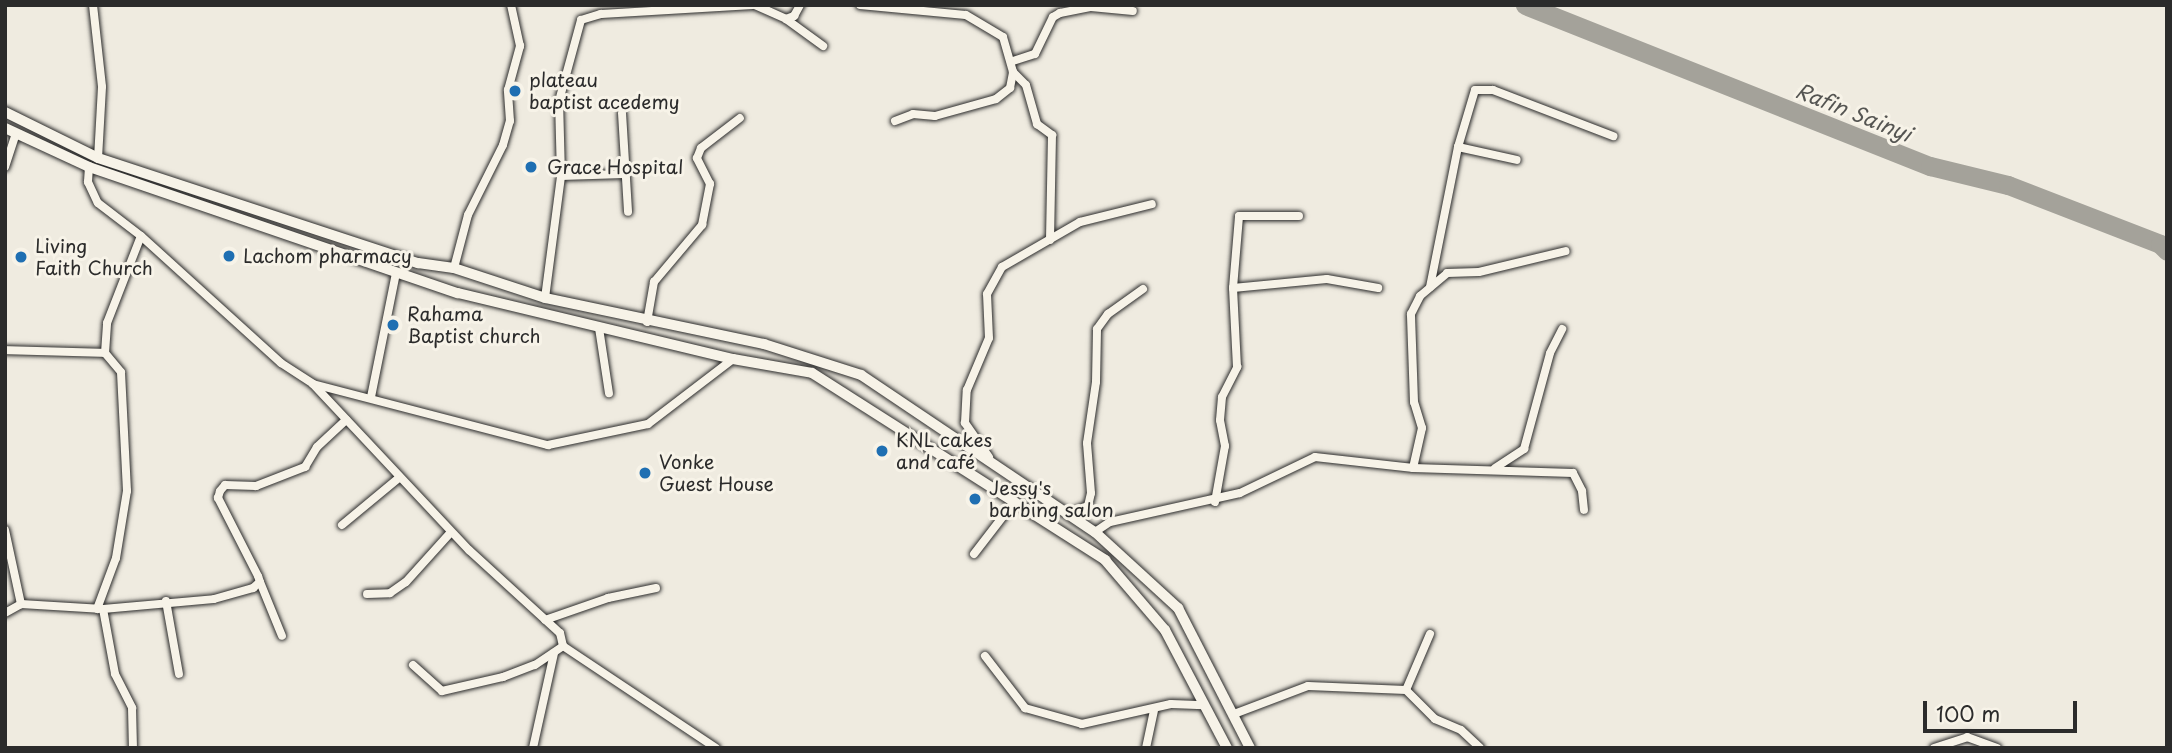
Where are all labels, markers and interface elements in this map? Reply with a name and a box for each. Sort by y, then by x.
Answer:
place label: plateau baptist acedemy [529,69,680,113]
water label: Rafin Sainyi [1793,76,1915,146]
marker: plateau baptist acedemy [507,83,523,99]
place label: Grace Hospital [547,156,684,178]
marker: Grace Hospital [521,157,541,177]
place label: Living Faith Church [35,235,153,279]
place label: Lachom pharmacy [243,245,413,267]
marker: Lachom pharmacy [221,248,237,264]
marker: Living Faith Church [13,249,29,265]
place label: Rahama Baptist church [407,303,541,347]
marker: Rahama Baptist church [385,317,401,333]
place label: KNL cakes and café [896,429,993,473]
marker: KNL cakes and café [874,443,890,459]
place label: Vonke Guest House [659,451,774,495]
marker: Vonke Guest House [637,465,653,481]
place label: Jessy's barbing salon [989,477,1113,521]
marker: Jessy's barbing salon [967,491,983,507]
scale bar [1927,686,2081,730]
text: 100 m [1936,697,2000,729]

